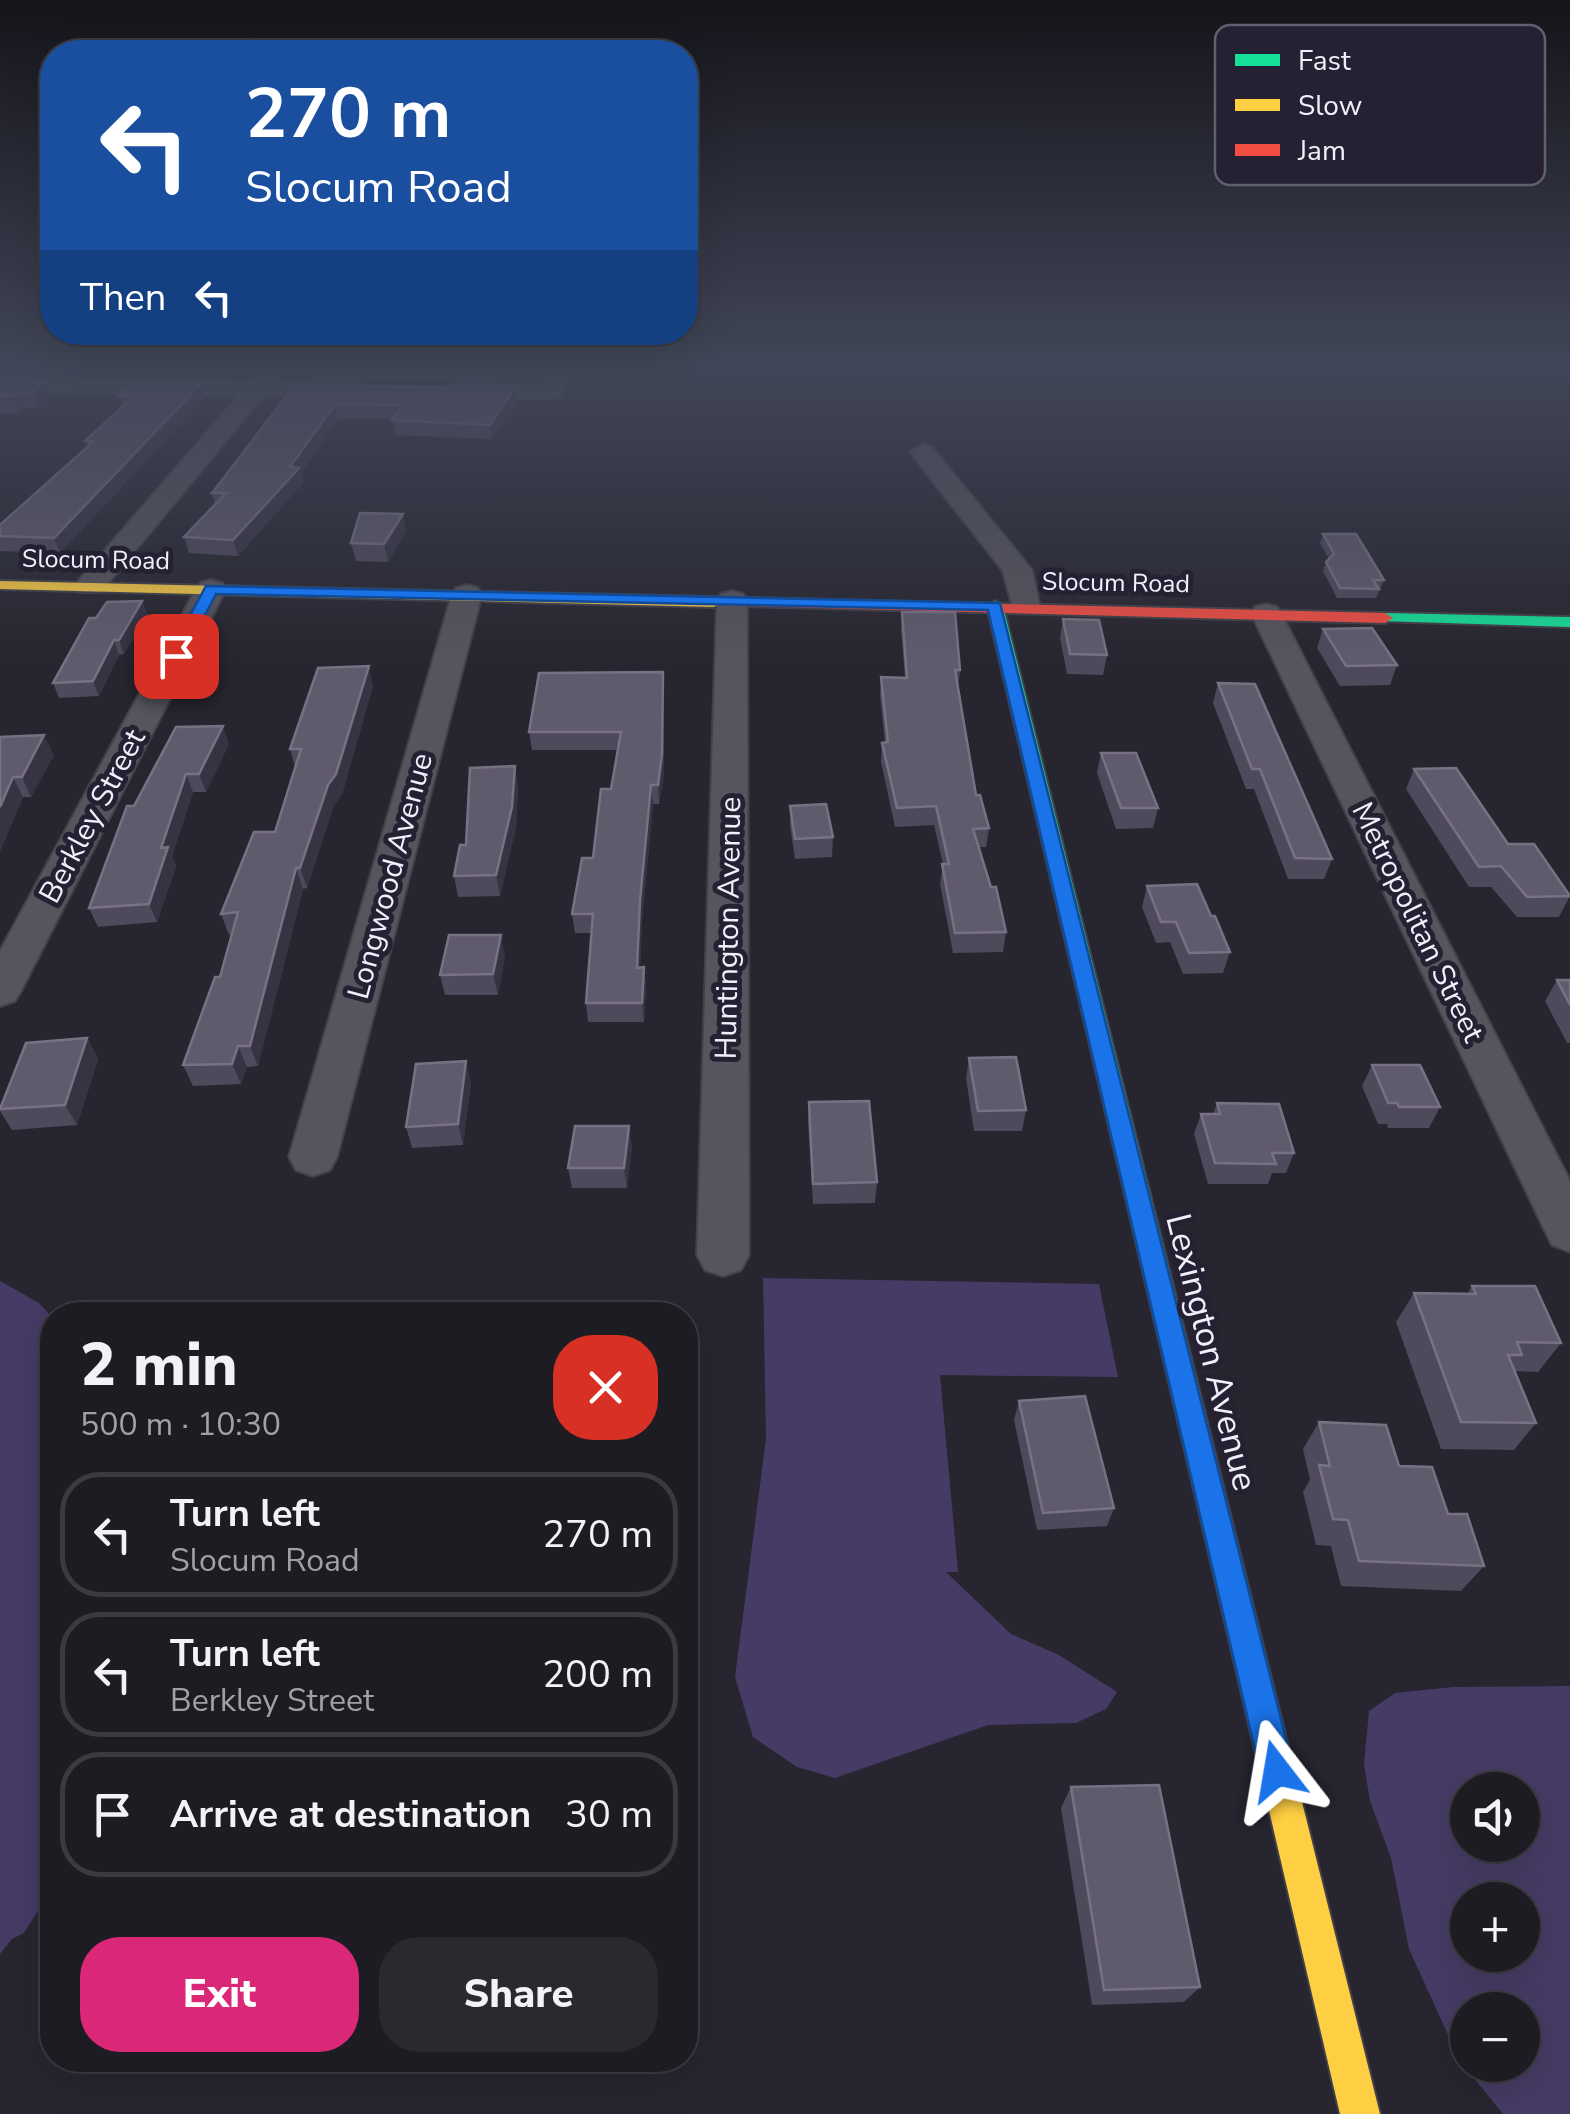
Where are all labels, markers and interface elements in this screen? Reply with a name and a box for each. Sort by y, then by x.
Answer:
legend [1215,25,1545,185]
text: Fast [1298,42,1351,80]
text: 270 m [245,66,451,162]
icon: left [80,80,210,210]
text: Slow [1298,87,1362,125]
text: Jam [1297,132,1346,170]
text: Slocum Road [245,157,512,218]
icon: left [186,270,241,325]
text: Then [80,272,166,323]
street label: Slocum Road [22,542,170,578]
street label: Slocum Road [1042,565,1190,601]
pin [134,614,219,699]
icon: arrive [149,629,204,684]
street label: Berkley Street [29,722,156,910]
street label: Longwood Avenue [338,749,443,1004]
street label: Metropolitan Street [1342,795,1494,1050]
street label: Huntington Avenue [706,796,751,1060]
street label: Lexington Avenue [1154,1209,1269,1495]
text: 2 min [80,1324,238,1406]
button: close [553,1335,658,1440]
text: 500 m · 10:30 [80,1403,281,1446]
text: Turn left [170,1488,320,1539]
icon: left [85,1507,140,1562]
text: 270 m [542,1509,653,1560]
text: Slocum Road [170,1539,360,1582]
text: Turn left [170,1628,320,1679]
icon: left [85,1647,140,1702]
text: 200 m [542,1649,653,1700]
text: Berkley Street [170,1679,374,1722]
position arrow [1225,1719,1329,1823]
map controls [1450,1772,1540,2082]
button: sound [1450,1772,1540,1862]
icon: arrive [85,1787,140,1842]
text: Arrive at destination [170,1789,531,1840]
text: 30 m [565,1789,653,1840]
button: + [1450,1882,1540,1972]
button: Exit [80,1937,359,2052]
button: Share [379,1937,658,2052]
button: − [1450,1992,1540,2082]

